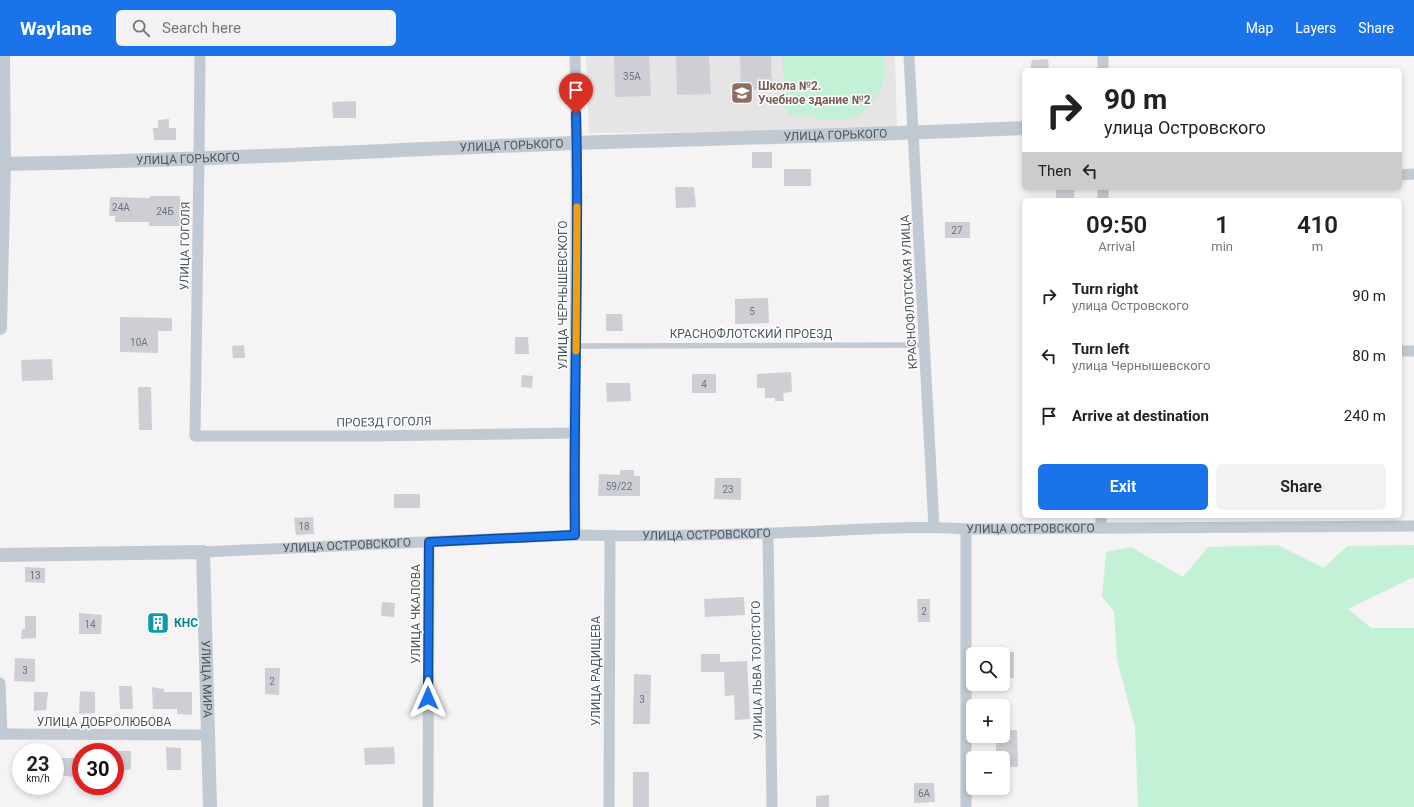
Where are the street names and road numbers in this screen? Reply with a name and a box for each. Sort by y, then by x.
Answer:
street label: УЛИЦА ГОРЬКОГО [783,126,888,144]
street label: УЛИЦА ГОРЬКОГО [459,136,564,155]
street label: УЛИЦА ГОРЬКОГО [136,150,240,168]
street label: УЛИЦА ГОГОЛЯ [177,201,193,291]
street label: КРАСНОФЛОТСКАЯ УЛИЦА [898,214,920,370]
street label: УЛИЦА ЧЕРНЫШЕВСКОГО [556,220,570,370]
street label: КРАСНОФЛОТСКИЙ ПРОЕЗД [670,326,832,341]
street label: ПРОЕЗД ГОГОЛЯ [336,414,432,430]
street label: УЛИЦА ОСТРОВСКОГО [966,521,1095,536]
street label: УЛИЦА ОСТРОВСКОГО [642,526,771,543]
street label: УЛИЦА ОСТРОВСКОГО [282,535,411,555]
street label: УЛИЦА ЧКАЛОВА [409,564,423,664]
street label: УЛИЦА ЛЬВА ТОЛСТОГО [749,600,765,740]
street label: УЛИЦА РАДИЩЕВА [589,616,603,726]
street label: УЛИЦА МИРА [198,640,215,718]
street label: УЛИЦА ДОБРОЛЮБОВА [37,715,172,729]

